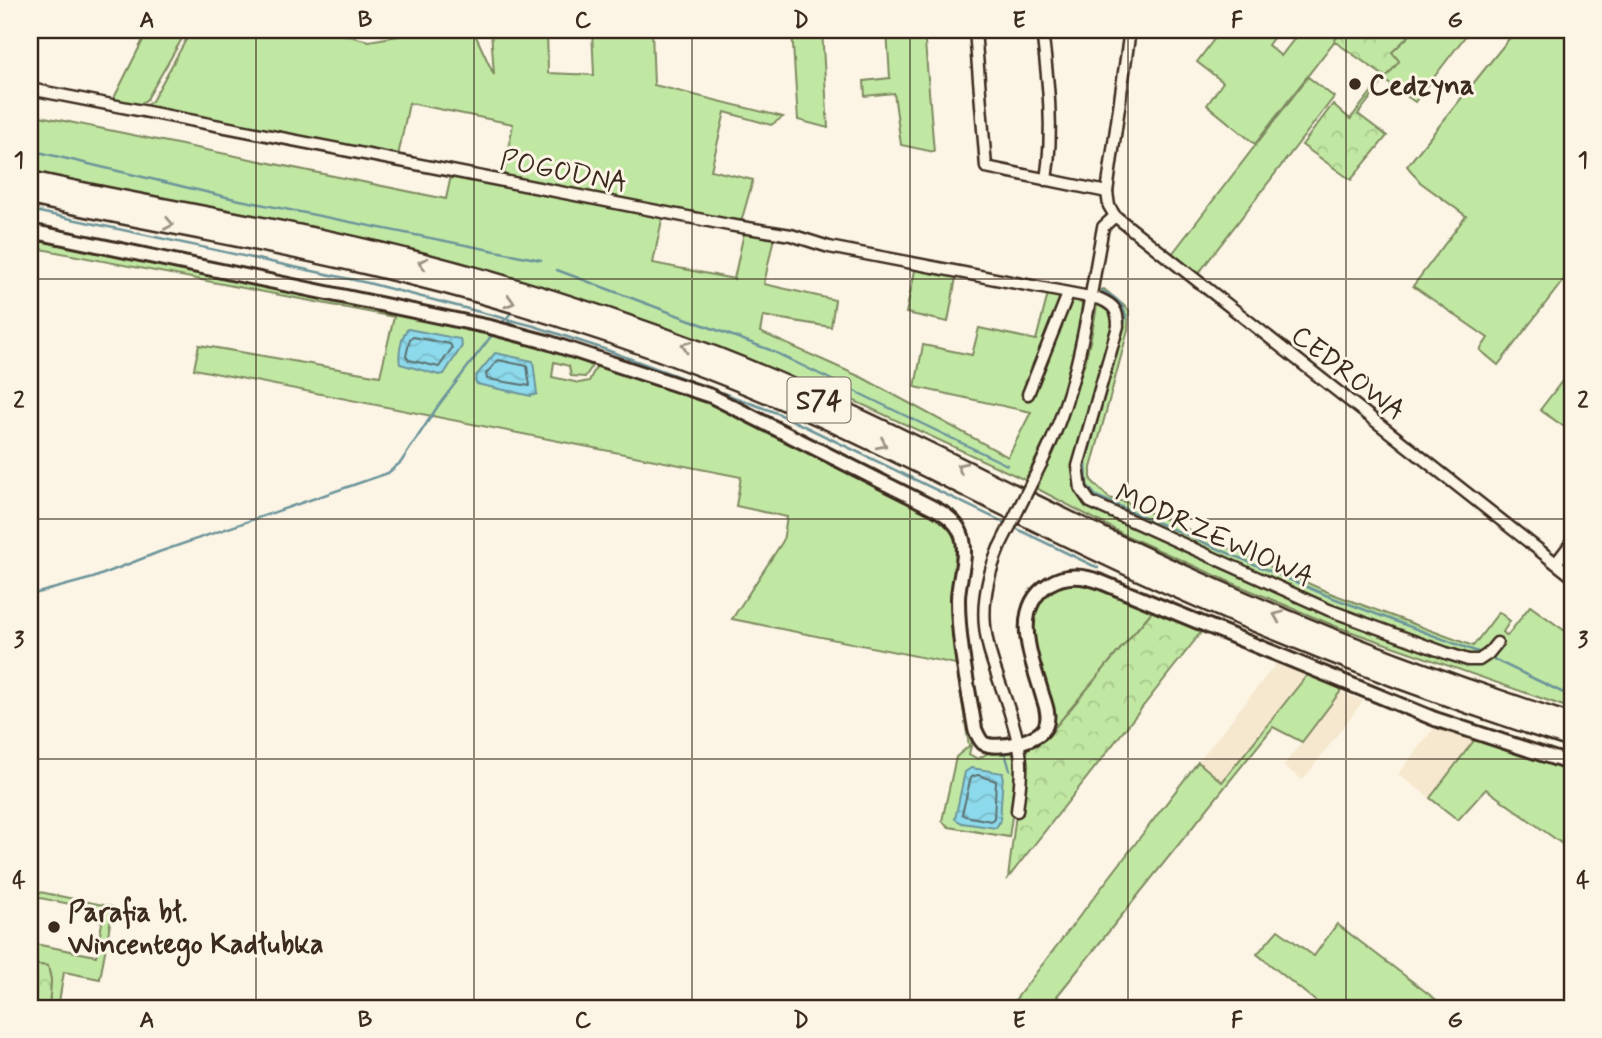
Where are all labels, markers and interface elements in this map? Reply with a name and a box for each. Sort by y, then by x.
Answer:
text: A [139,6,155,36]
text: B [358,6,373,36]
text: C [575,6,592,36]
text: D [793,6,809,36]
text: E [1012,6,1026,36]
text: F [1231,6,1243,36]
text: G [1447,6,1463,36]
place label: Cedzyna [1369,68,1474,105]
marker: Cedzyna [1347,76,1363,92]
street label: POGODNA [497,142,630,203]
text: 1 [14,146,24,176]
text: 1 [1578,146,1588,176]
one-way arrow [163,215,175,230]
one-way arrow [417,257,429,271]
one-way arrow [503,293,515,308]
street label: CEDROWA [1283,318,1412,430]
one-way arrow [681,340,693,354]
road number: S74 [788,378,850,422]
text: 2 [13,386,25,416]
text: 2 [1577,386,1589,416]
one-way arrow [875,436,887,450]
one-way arrow [956,462,969,476]
street label: MODRZEWIOWA [1109,476,1319,597]
one-way arrow [1273,611,1285,625]
text: 3 [14,626,25,656]
text: 3 [1578,626,1589,656]
text: 4 [12,866,26,896]
text: 4 [1576,866,1590,896]
place label: Parafia bł. Wincentego Kadłubka [68,895,324,967]
marker: Parafia bł. Wincentego Kadłubka [46,919,62,935]
text: A [139,1006,155,1036]
text: B [358,1006,373,1036]
text: C [575,1006,592,1036]
text: D [793,1006,809,1036]
text: E [1012,1006,1026,1036]
text: F [1231,1006,1243,1036]
text: G [1447,1006,1463,1036]

